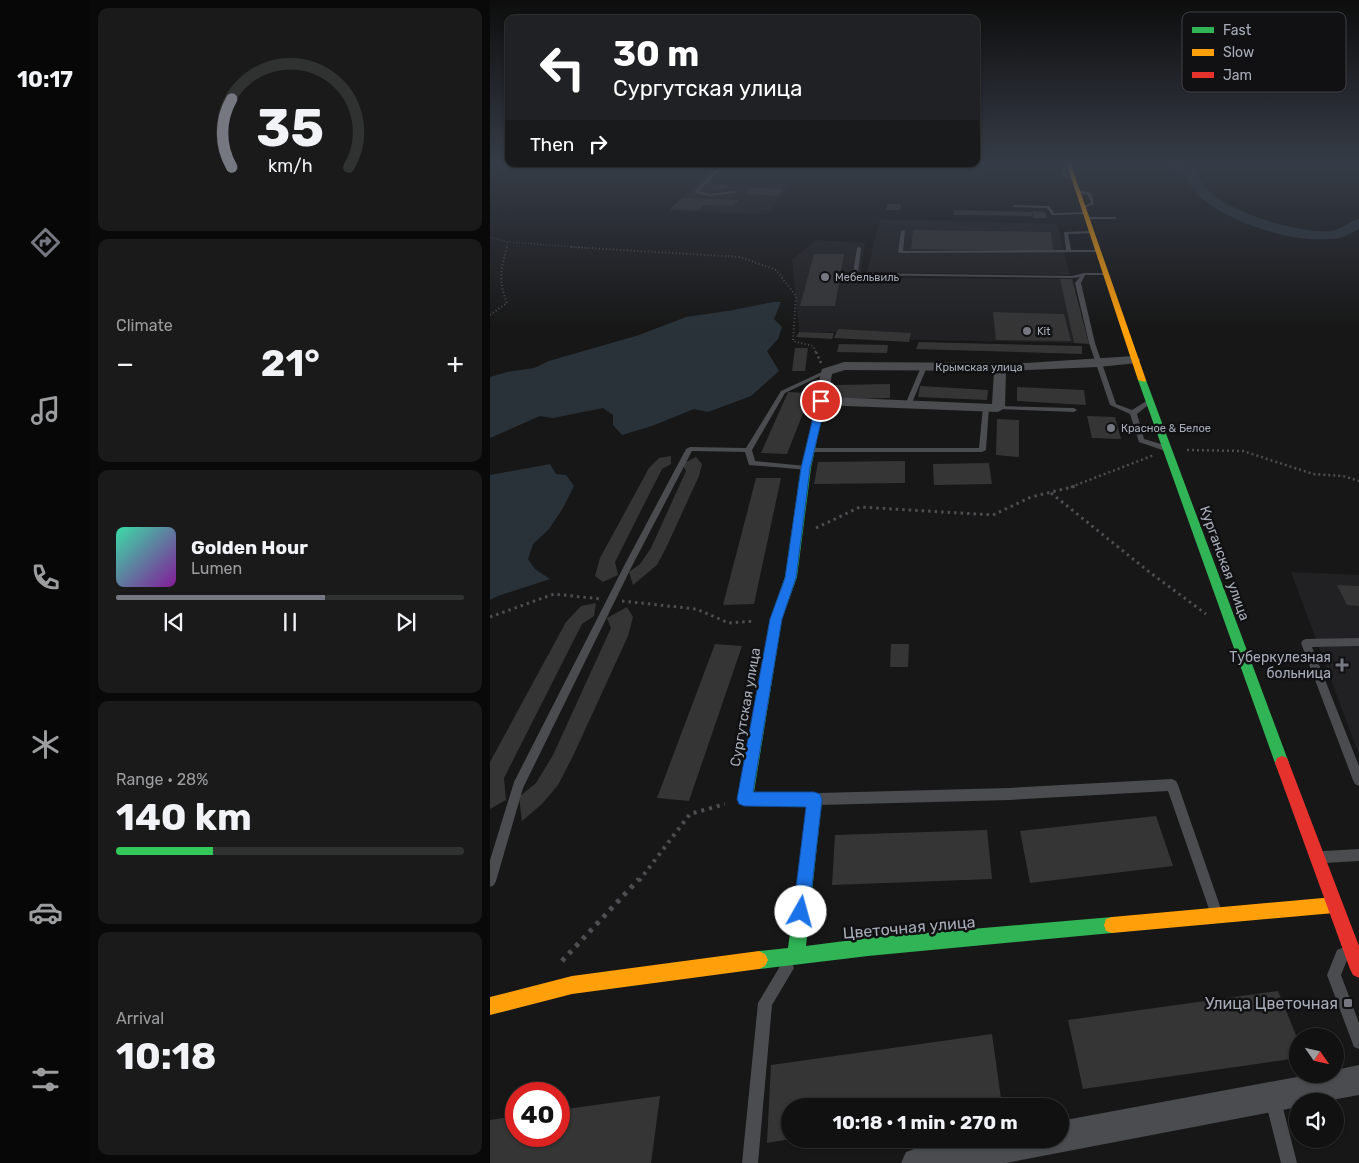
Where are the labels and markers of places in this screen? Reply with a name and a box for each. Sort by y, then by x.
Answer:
marker: Мебельвиль [819,271,831,283]
place label: Мебельвиль [835,271,900,284]
marker: Kit [1021,325,1033,337]
place label: Kit [1037,325,1051,338]
pin [800,380,842,422]
marker: Красное & Белое [1105,422,1117,434]
place label: Красное & Белое [1121,422,1211,435]
place label: Туберкулезная больница [1229,649,1331,682]
marker: Туберкулезная больница [1335,658,1349,672]
place label: Улица Цветочная [1205,994,1338,1013]
marker: Улица Цветочная [1342,997,1354,1009]

